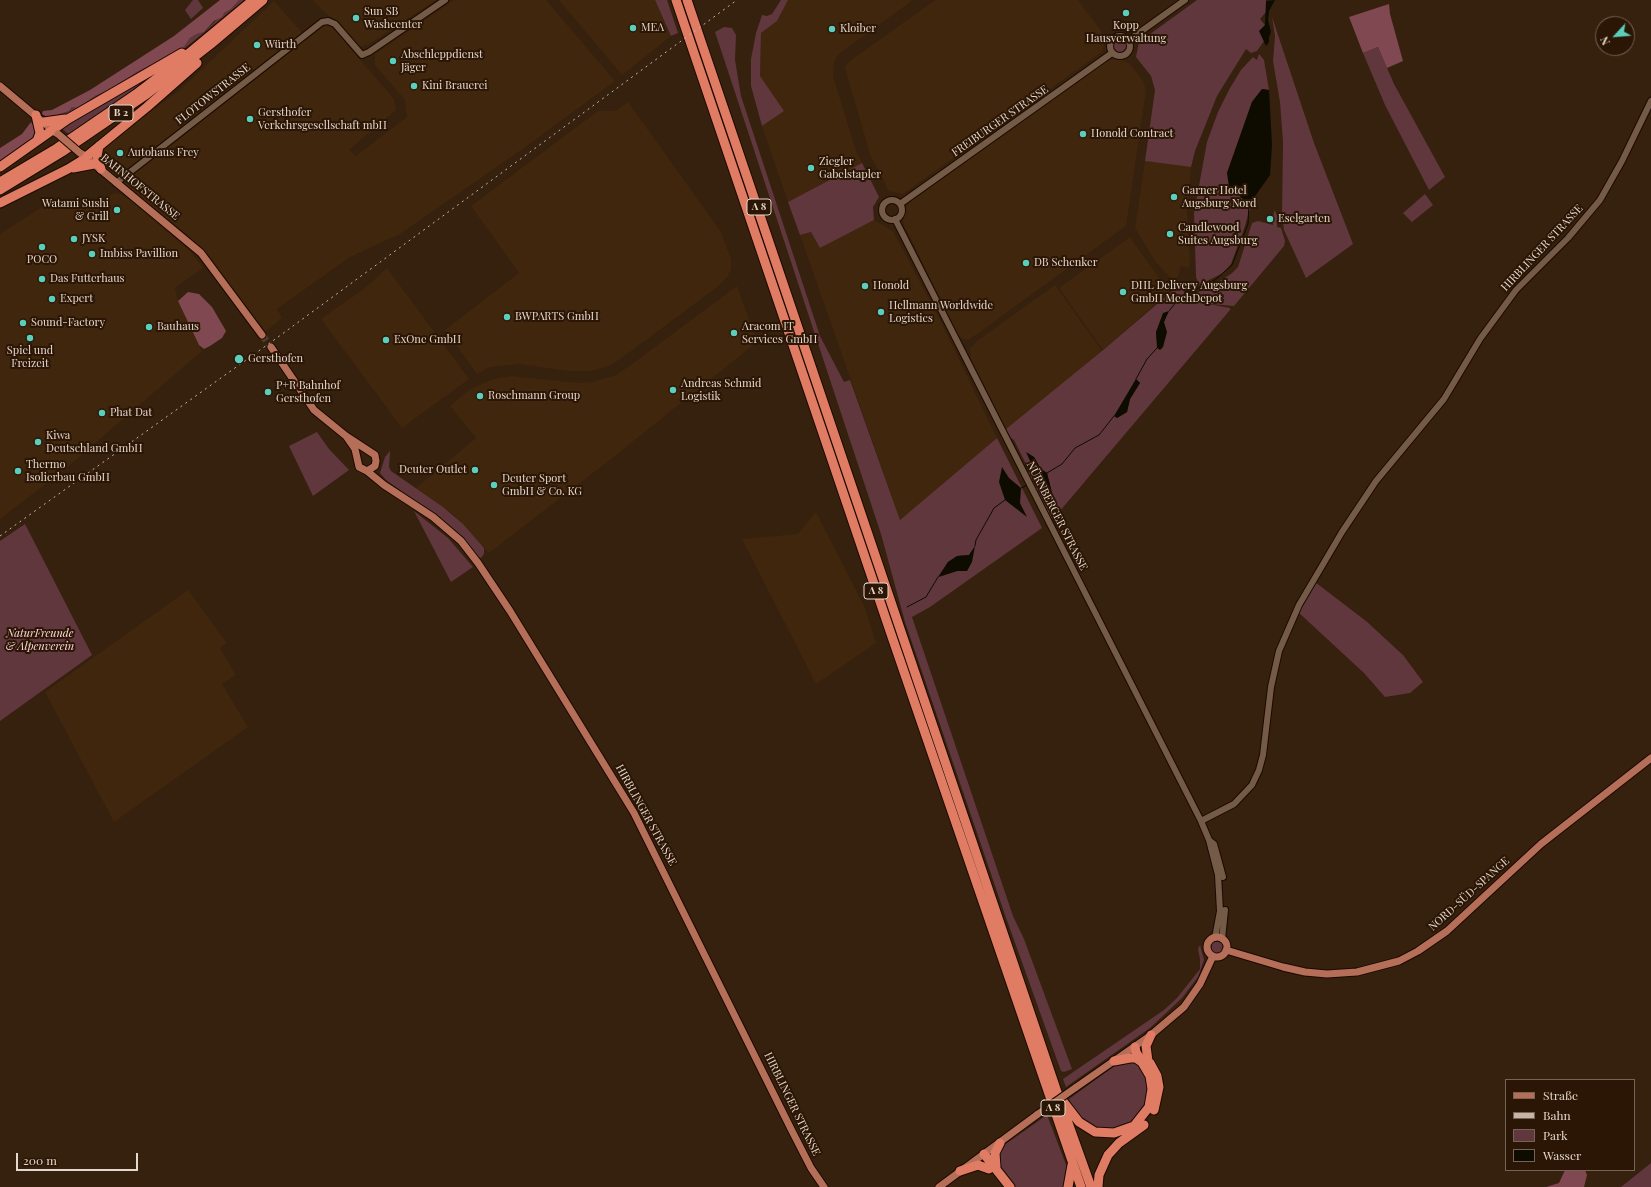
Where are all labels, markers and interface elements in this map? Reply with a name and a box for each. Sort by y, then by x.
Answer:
place label: Sun SB Washcenter [364,5,422,31]
marker: Kopp Hausverwaltung [1121,8,1131,18]
marker: Sun SB Washcenter [351,13,361,23]
north arrow [1595,16,1635,56]
place label: Kopp Hausverwaltung [1086,19,1166,45]
place label: MEA [641,21,664,35]
place label: Kloiber [840,22,876,36]
marker: MEA [628,23,638,33]
marker: Kloiber [827,24,837,34]
text: N [1596,34,1613,48]
place label: Würth [265,38,296,52]
marker: Würth [252,40,262,50]
place label: Abschleppdienst Jäger [401,48,483,74]
marker: Abschleppdienst Jäger [388,56,398,66]
street label: FLOTOWSTRASSE [173,61,253,127]
place label: Kini Brauerei [422,79,488,93]
marker: Kini Brauerei [409,81,419,91]
street label: FREIBURGER STRASSE [949,83,1051,159]
road number: B 2 [109,105,133,121]
place label: Gersthofer Verkehrsgesellschaft mbH [258,106,387,132]
marker: Gersthofer Verkehrsgesellschaft mbH [245,114,255,124]
place label: Honold Contract [1091,127,1173,141]
marker: Honold Contract [1078,129,1088,139]
place label: Autohaus Frey [128,146,199,160]
marker: Autohaus Frey [115,148,125,158]
street label: BAHNHOFSTRASSE [98,151,182,223]
place label: Ziegler Gabelstapler [819,155,881,181]
marker: Ziegler Gabelstapler [806,163,816,173]
place label: Garner Hotel Augsburg Nord [1182,184,1256,210]
marker: Garner Hotel Augsburg Nord [1169,192,1179,202]
place label: Watami Sushi & Grill [42,197,109,223]
road number: A 8 [747,199,771,215]
street label: HIRBLINGER STRASSE [1498,202,1586,294]
marker: Watami Sushi & Grill [112,205,122,215]
place label: Eselgarten [1278,212,1330,226]
marker: Eselgarten [1265,214,1275,224]
place label: Candlewood Suites Augsburg [1178,221,1258,247]
marker: Candlewood Suites Augsburg [1165,229,1175,239]
place label: JYSK [82,232,105,246]
marker: JYSK [69,234,79,244]
marker: POCO [37,242,47,252]
place label: Imbiss Pavillion [100,247,178,261]
marker: Imbiss Pavillion [87,249,97,259]
place label: POCO [27,253,57,267]
place label: DB Schenker [1034,256,1098,270]
marker: DB Schenker [1021,258,1031,268]
place label: Das Futterhaus [50,272,125,286]
marker: Das Futterhaus [37,274,47,284]
place label: Honold [873,279,909,293]
place label: DHL Delivery Augsburg GmbH MechDepot [1131,279,1247,305]
marker: Honold [860,281,870,291]
marker: DHL Delivery Augsburg GmbH MechDepot [1118,287,1128,297]
place label: Expert [60,292,93,306]
marker: Expert [47,294,57,304]
place label: Hellmann Worldwide Logistics [889,299,993,325]
marker: Hellmann Worldwide Logistics [876,307,886,317]
place label: BWPARTS GmbH [515,310,599,324]
marker: BWPARTS GmbH [502,312,512,322]
place label: Sound-Factory [31,316,105,330]
marker: Sound-Factory [18,318,28,328]
place label: Bauhaus [157,320,199,334]
place label: Aracom IT Services GmbH [742,320,817,346]
marker: Bauhaus [144,322,154,332]
marker: Aracom IT Services GmbH [729,328,739,338]
marker: Spiel und Freizeit [25,333,35,343]
place label: ExOne GmbH [394,333,461,347]
marker: ExOne GmbH [381,335,391,345]
place label: Spiel und Freizeit [7,344,53,370]
place label: Gersthofen [248,352,303,366]
marker: Gersthofen [233,353,245,365]
place label: Andreas Schmid Logistik [681,377,761,403]
place label: P+R Bahnhof Gersthofen [276,379,340,405]
marker: Andreas Schmid Logistik [668,385,678,395]
marker: P+R Bahnhof Gersthofen [263,387,273,397]
place label: Roschmann Group [488,389,580,403]
marker: Roschmann Group [475,391,485,401]
place label: Phat Dat [110,406,152,420]
marker: Phat Dat [97,408,107,418]
place label: Kiwa Deutschland GmbH [46,429,143,455]
marker: Kiwa Deutschland GmbH [33,437,43,447]
place label: Thermo Isolierbau GmbH [26,458,110,484]
street label: NÜRNBERGER STRASSE [1024,459,1090,573]
place label: Deuter Outlet [399,463,467,477]
marker: Deuter Outlet [470,465,480,475]
marker: Thermo Isolierbau GmbH [13,466,23,476]
place label: Deuter Sport GmbH & Co. KG [502,472,582,498]
marker: Deuter Sport GmbH & Co. KG [489,480,499,490]
road number: A 8 [864,583,888,599]
park label: NaturFreunde & Alpenverein [6,627,74,653]
street label: HIRBLINGER STRASSE [613,762,679,868]
street label: NORD-SÜD-SPANGE [1426,854,1512,934]
street label: HIRBLINGER STRASSE [761,1050,823,1158]
legend [1505,1079,1635,1171]
text: Straße [1543,1087,1578,1103]
road number: A 8 [1041,1100,1065,1116]
text: Bahn [1543,1107,1571,1123]
text: Park [1543,1127,1568,1143]
scale bar [18,1145,140,1171]
text: Wasser [1543,1147,1581,1163]
text: 200 m [23,1152,57,1168]

